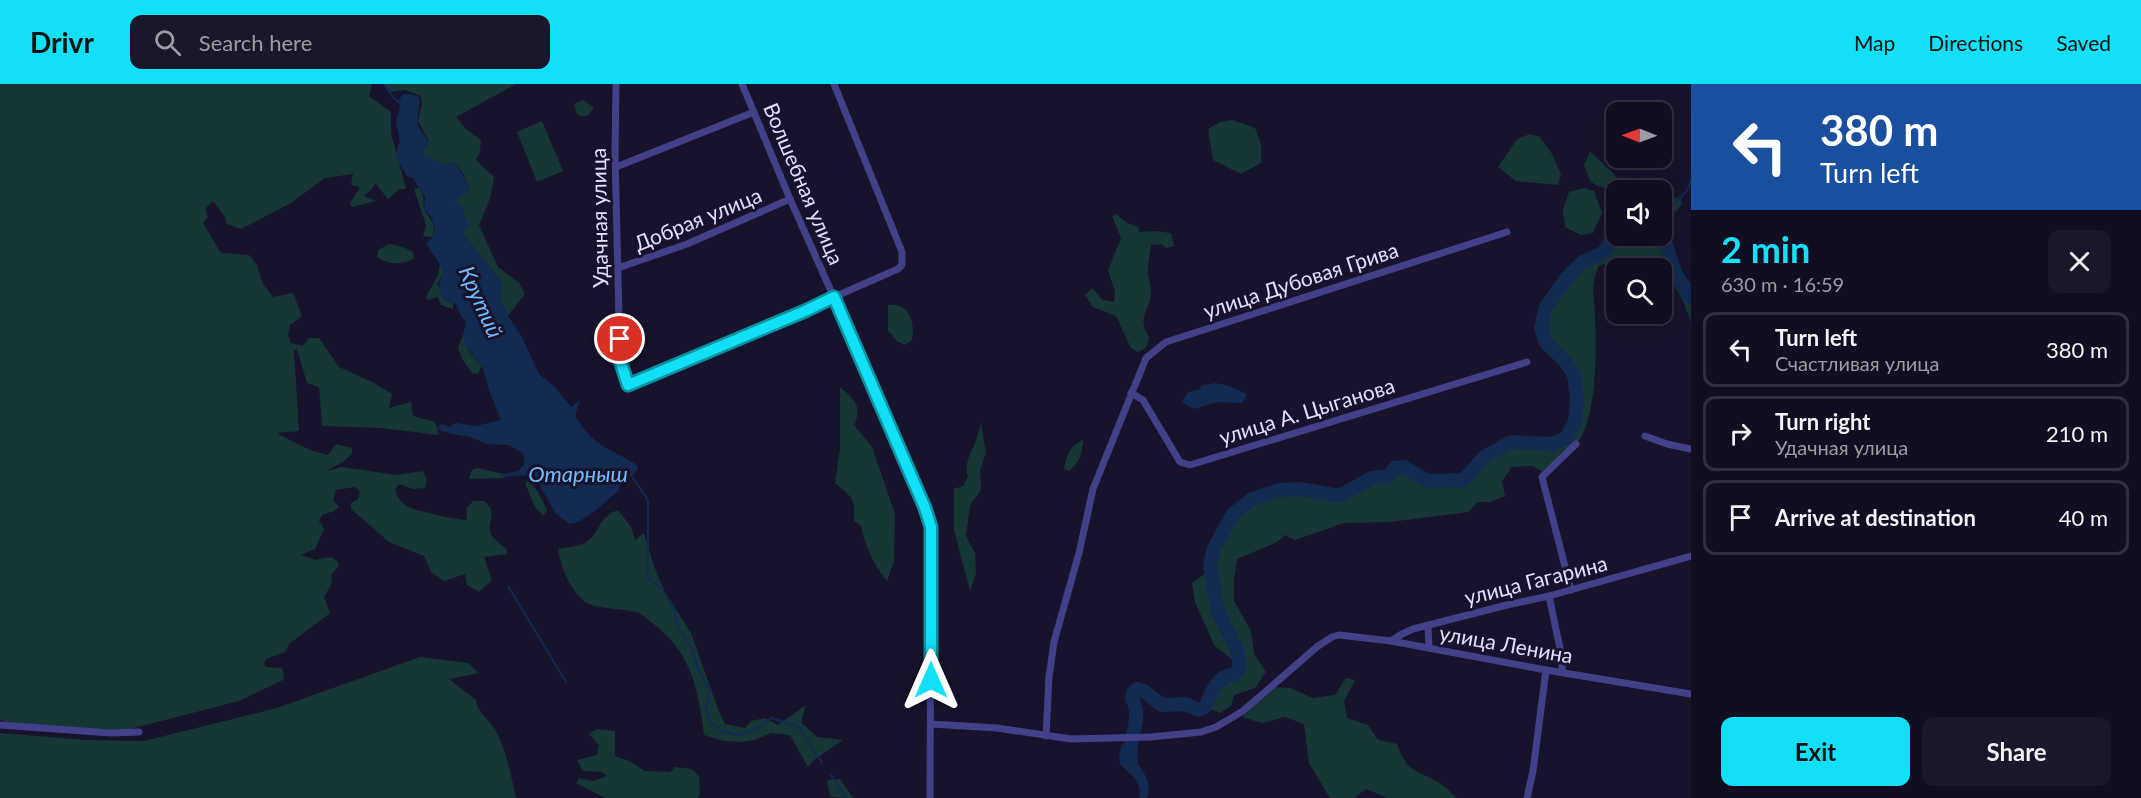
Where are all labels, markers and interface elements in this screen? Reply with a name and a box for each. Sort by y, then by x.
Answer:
search box [130,15,550,69]
text: Drivr [30,25,94,59]
icon: search [151,26,184,59]
text: Search here [199,29,312,56]
text: Map [1854,30,1895,55]
text: Directions [1928,30,2023,55]
text: Saved [2056,30,2111,55]
street label: Волшебная улица [759,99,850,268]
north arrow [1606,102,1672,168]
map controls [1606,102,1672,324]
text: 380 m [1820,105,1938,155]
icon: left [1721,108,1799,186]
street label: Удачная улица [585,148,612,288]
text: Turn left [1820,156,1919,189]
button: sound [1606,180,1672,246]
street label: Добрая улица [630,182,765,256]
text: 2 min [1721,227,1810,271]
button: close [2048,230,2111,293]
street label: улица Дубовая Грива [1200,236,1401,323]
button: search [1606,258,1672,324]
water label: Крутий [454,262,509,342]
text: 630 m · 16:59 [1721,272,1844,296]
pin [594,313,645,364]
icon: arrive [603,322,636,355]
text: Turn left [1775,324,1857,351]
icon: left [1724,333,1757,366]
text: 380 m [2046,336,2108,363]
text: Счастливая улица [1775,351,1939,375]
street label: улица А. Цыганова [1216,372,1397,449]
text: Turn right [1775,408,1870,435]
icon: right [1724,417,1757,450]
text: 210 m [2046,420,2108,447]
text: Удачная улица [1775,435,1908,459]
water label: Отарныш [528,460,628,487]
icon: arrive [1724,501,1757,534]
text: Arrive at destination [1775,504,1976,531]
text: 40 m [2059,504,2108,531]
street label: улица Гагарина [1462,550,1610,609]
street label: улица Ленина [1438,619,1575,668]
position arrow [899,648,963,712]
button: Exit [1721,717,1910,786]
button: Share [1922,717,2111,786]

